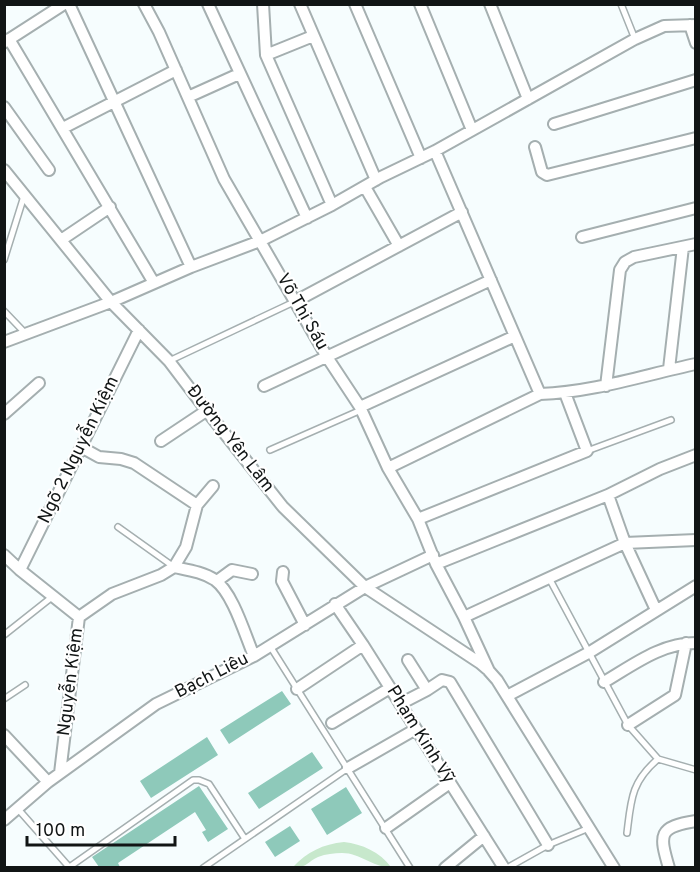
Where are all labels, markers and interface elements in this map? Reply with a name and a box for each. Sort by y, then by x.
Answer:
street label: Võ Thị Sáu [271,269,333,355]
street label: Ngõ 2 Nguyễn Kiệm [32,372,125,527]
street label: Đường Yên Lâm [181,381,279,497]
street label: Nguyễn Kiệm [51,626,89,737]
street label: Bạch Liêu [171,648,253,704]
street label: Phạm Kinh Vỹ [381,682,459,788]
scale bar [27,809,176,847]
text: 100 m [36,820,85,843]

